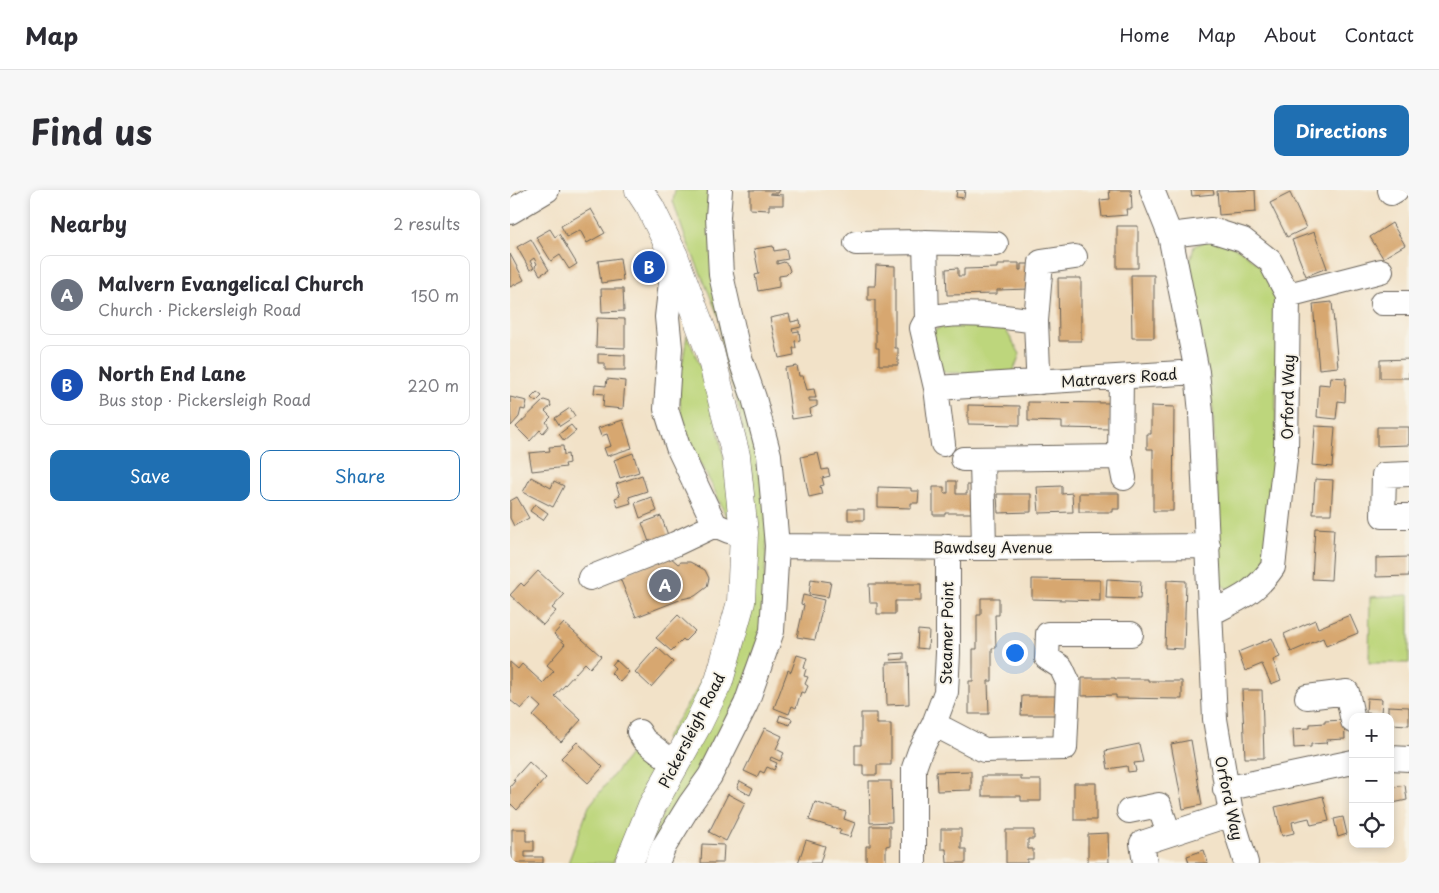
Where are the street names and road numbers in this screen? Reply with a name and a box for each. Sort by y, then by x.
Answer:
street label: Orford Way [1275,354,1299,440]
street label: Matravers Road [1060,361,1178,393]
street label: Bawdsey Avenue [933,535,1053,558]
street label: Steamer Point [934,581,958,685]
street label: Pickersleigh Road [652,668,730,792]
street label: Orford Way [1210,754,1250,842]

